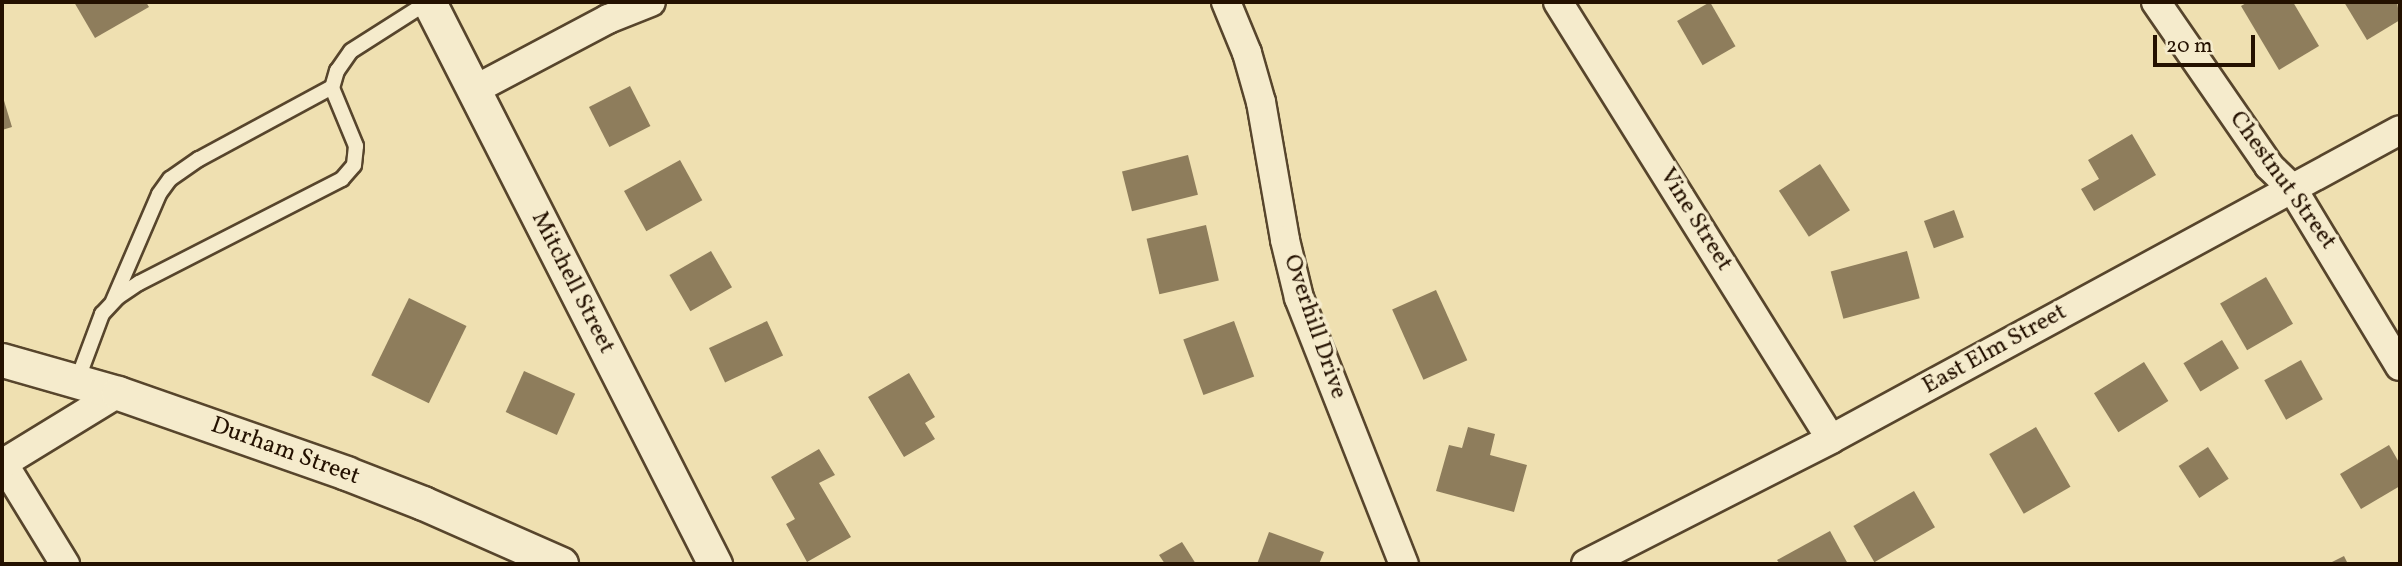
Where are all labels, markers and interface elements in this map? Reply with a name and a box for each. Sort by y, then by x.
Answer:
scale bar [2157,21,2258,65]
text: 20 m [2166,32,2212,61]
street label: Chestnut Street [2222,106,2342,256]
street label: Vine Street [1652,163,1738,277]
street label: Mitchell Street [524,207,620,359]
street label: Overhill Drive [1276,251,1352,403]
street label: East Elm Street [1918,299,2072,401]
street label: Durham Street [207,412,363,492]

